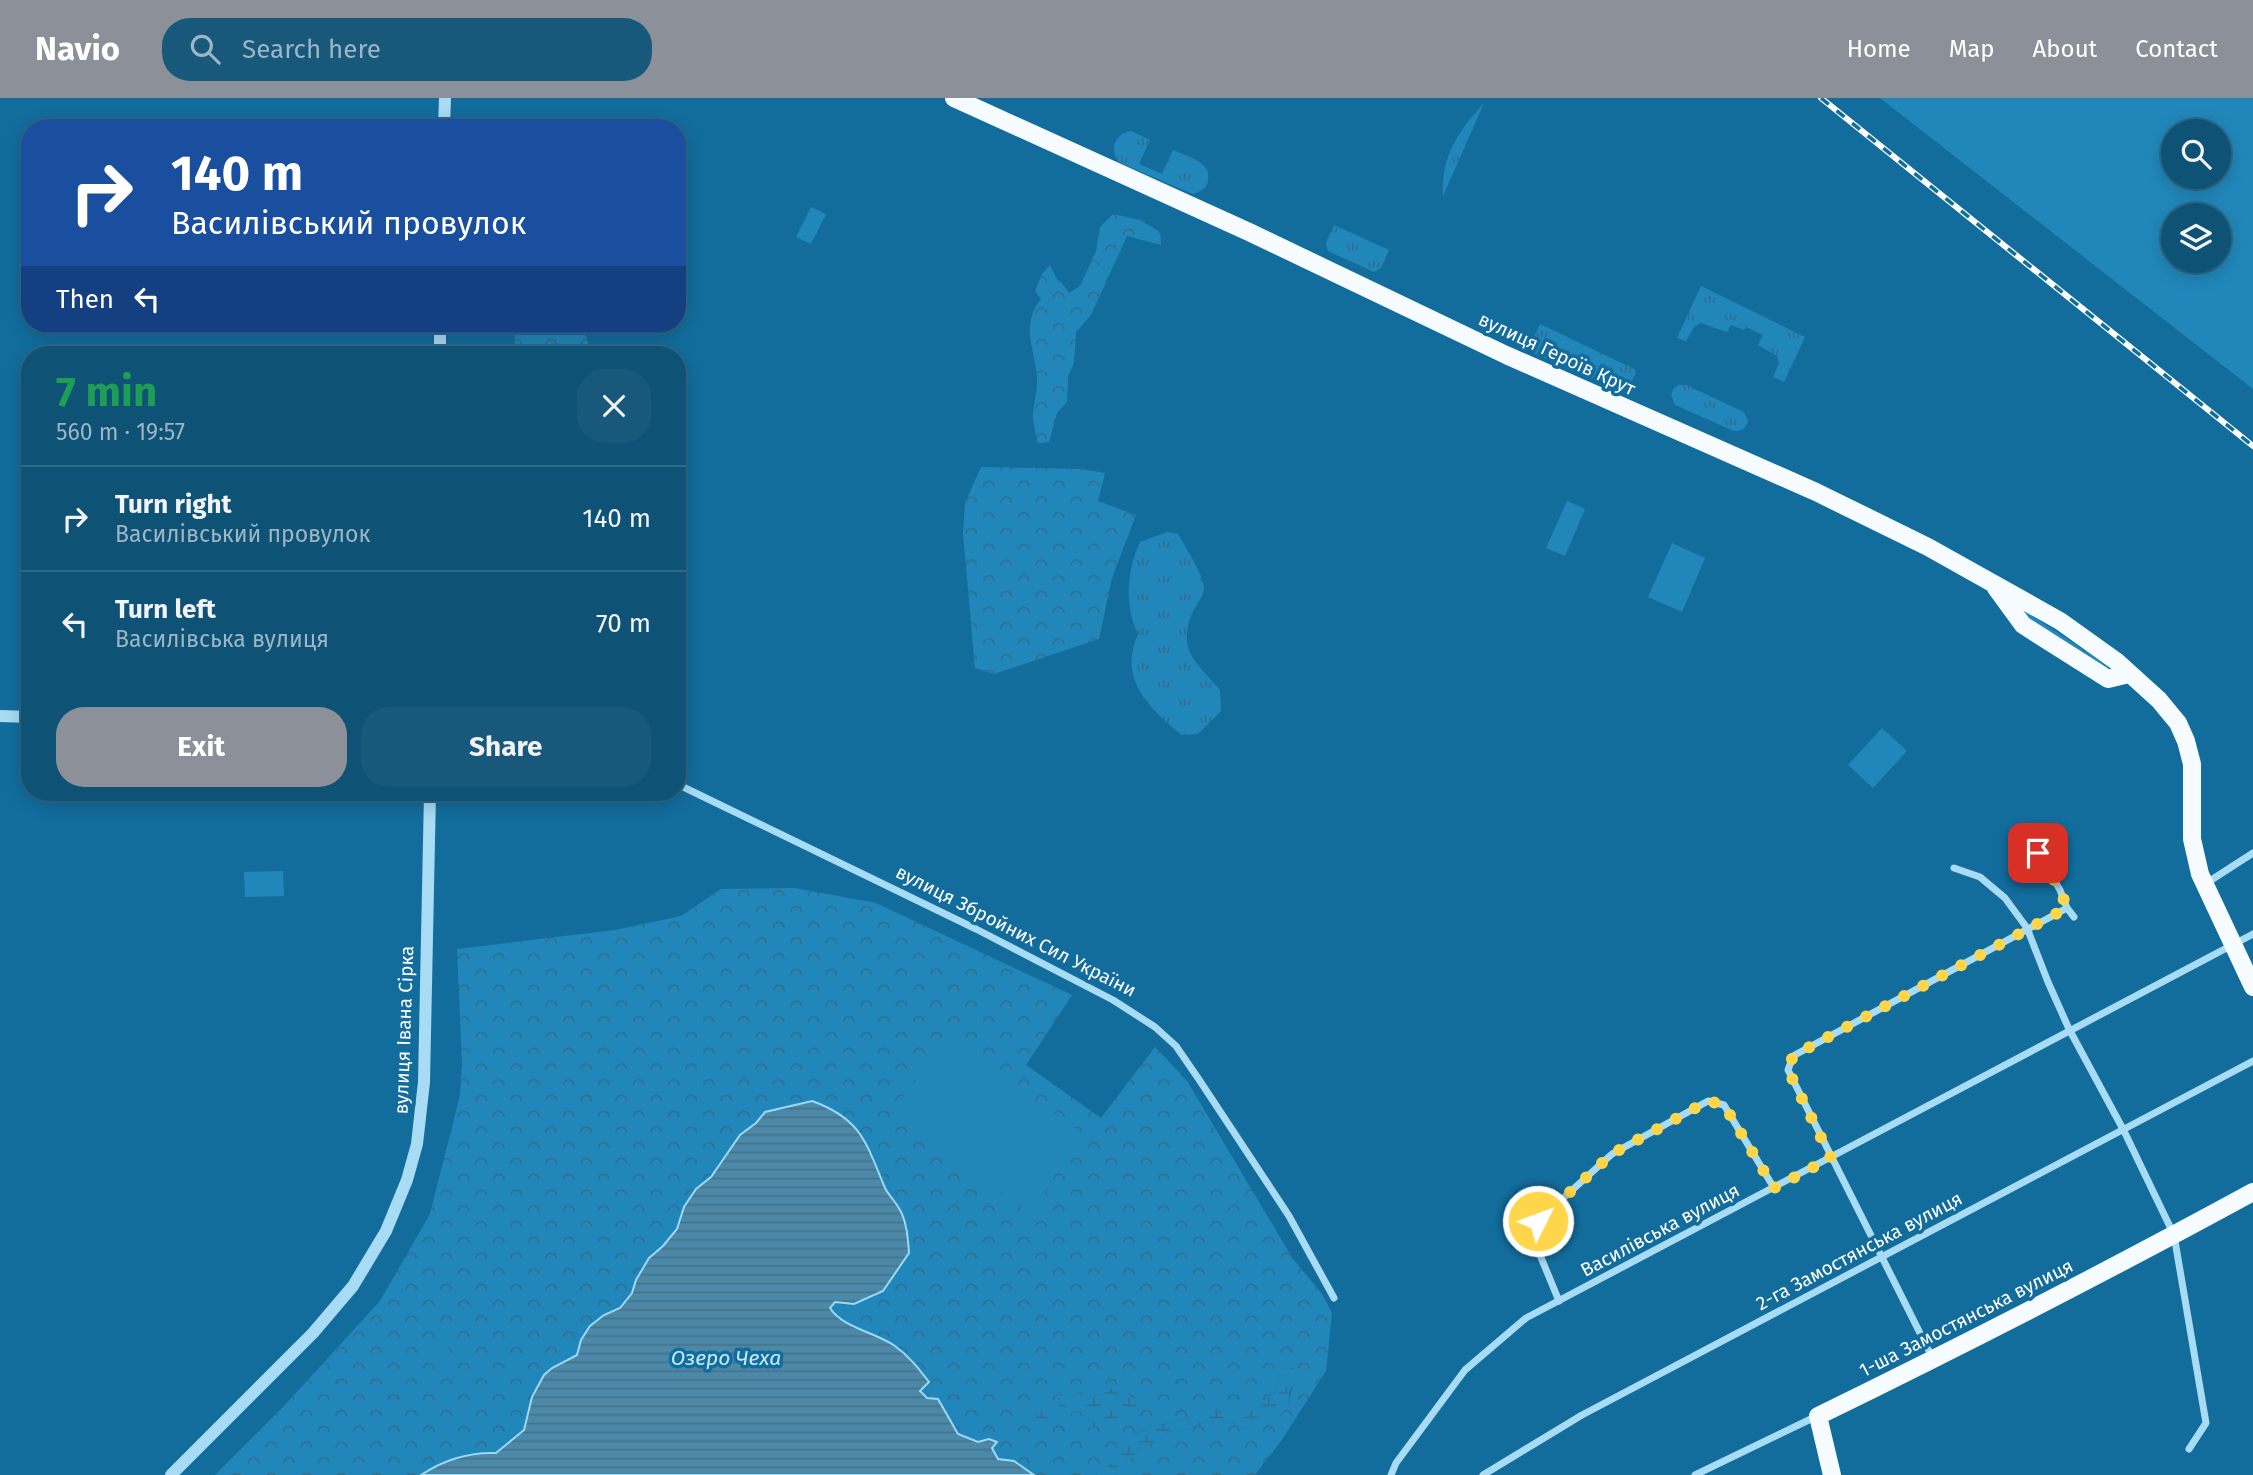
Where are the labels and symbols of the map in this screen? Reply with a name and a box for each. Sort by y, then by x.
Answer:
street label: вулиця Героїв Крут [1475,308,1639,401]
pin [2008,823,2068,883]
street label: вулиця Збройних Сил України [892,860,1140,1002]
street label: вулиця Івана Сірка [390,945,418,1115]
street label: Василівська вулиця [1577,1178,1743,1282]
position arrow [1501,1184,1575,1258]
street label: 2-га Замостянська вулиця [1752,1187,1966,1315]
street label: 1-ша Замостянська вулиця [1855,1254,2077,1382]
water label: Озеро Чеха [671,1345,781,1371]

